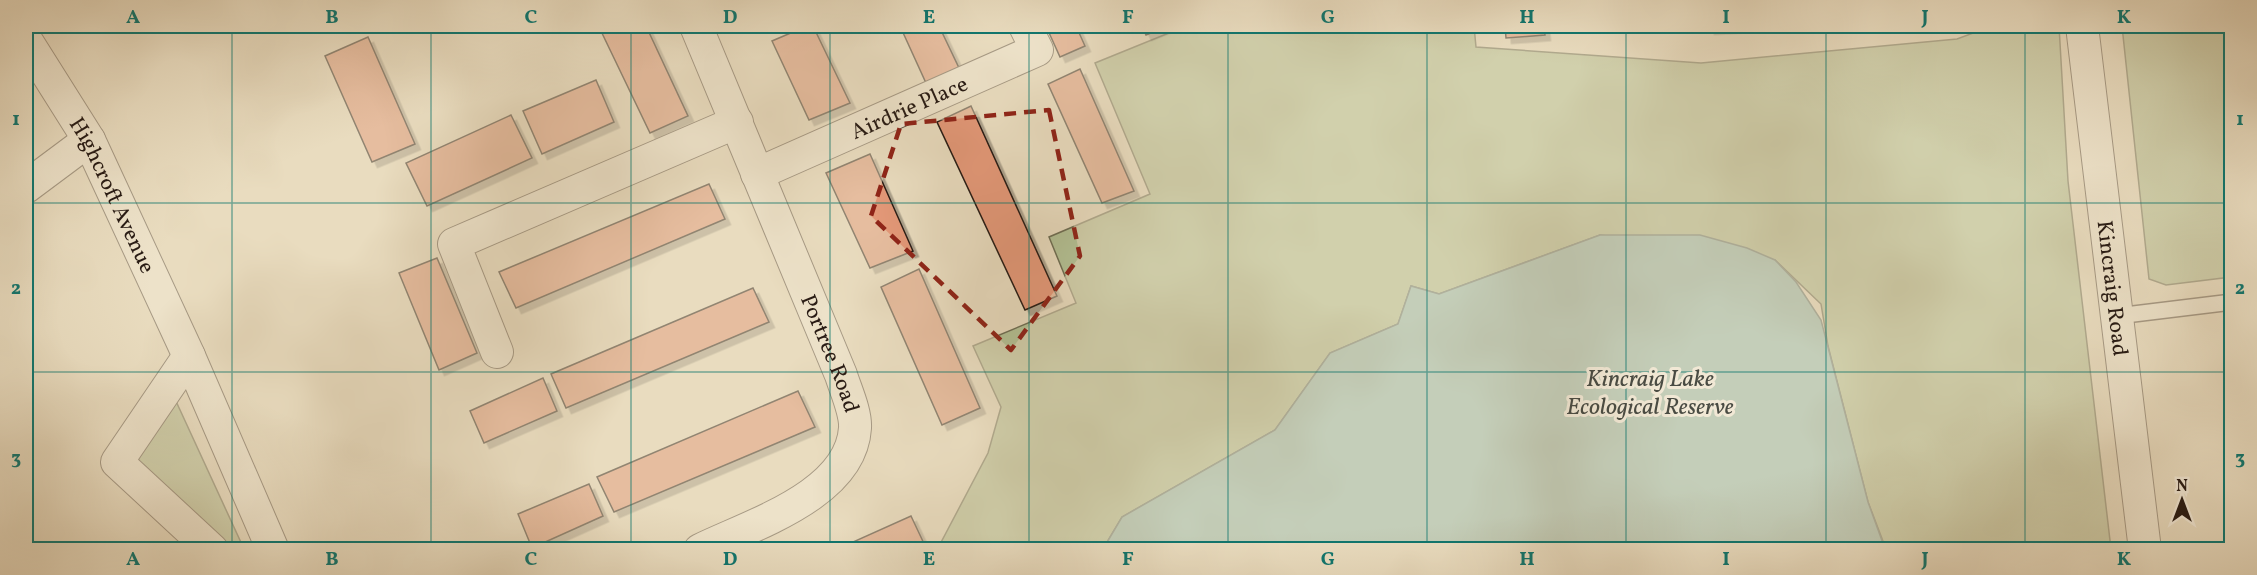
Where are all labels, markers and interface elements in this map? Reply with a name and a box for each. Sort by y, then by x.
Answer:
text: A [126,4,140,32]
text: B [325,4,339,32]
text: C [525,4,538,32]
text: D [723,4,737,32]
text: E [923,4,935,32]
text: F [1122,4,1134,32]
text: G [1321,4,1335,32]
text: H [1519,4,1535,32]
text: I [1722,4,1730,32]
text: J [1920,4,1929,32]
text: K [2117,4,2132,32]
street label: Airdrie Place [846,70,973,149]
text: 1 [12,106,20,134]
text: 1 [2236,106,2244,134]
street label: Highcroft Avenue [60,112,162,279]
street label: Kincraig Road [2087,219,2135,358]
text: 2 [11,275,21,303]
text: 2 [2235,275,2245,303]
street label: Portree Road [791,290,866,417]
water label: Kincraig Lake Ecological Reserve [1566,363,1734,425]
text: 3 [11,445,21,473]
text: 3 [2235,445,2245,473]
north arrow [2152,470,2212,530]
text: N [2176,476,2188,498]
text: A [126,546,140,574]
text: B [325,546,339,574]
text: C [525,546,538,574]
text: D [723,546,737,574]
text: E [923,546,935,574]
text: F [1122,546,1134,574]
text: G [1321,546,1335,574]
text: H [1519,546,1535,574]
text: I [1722,546,1730,574]
text: J [1920,546,1929,574]
text: K [2117,546,2132,574]

